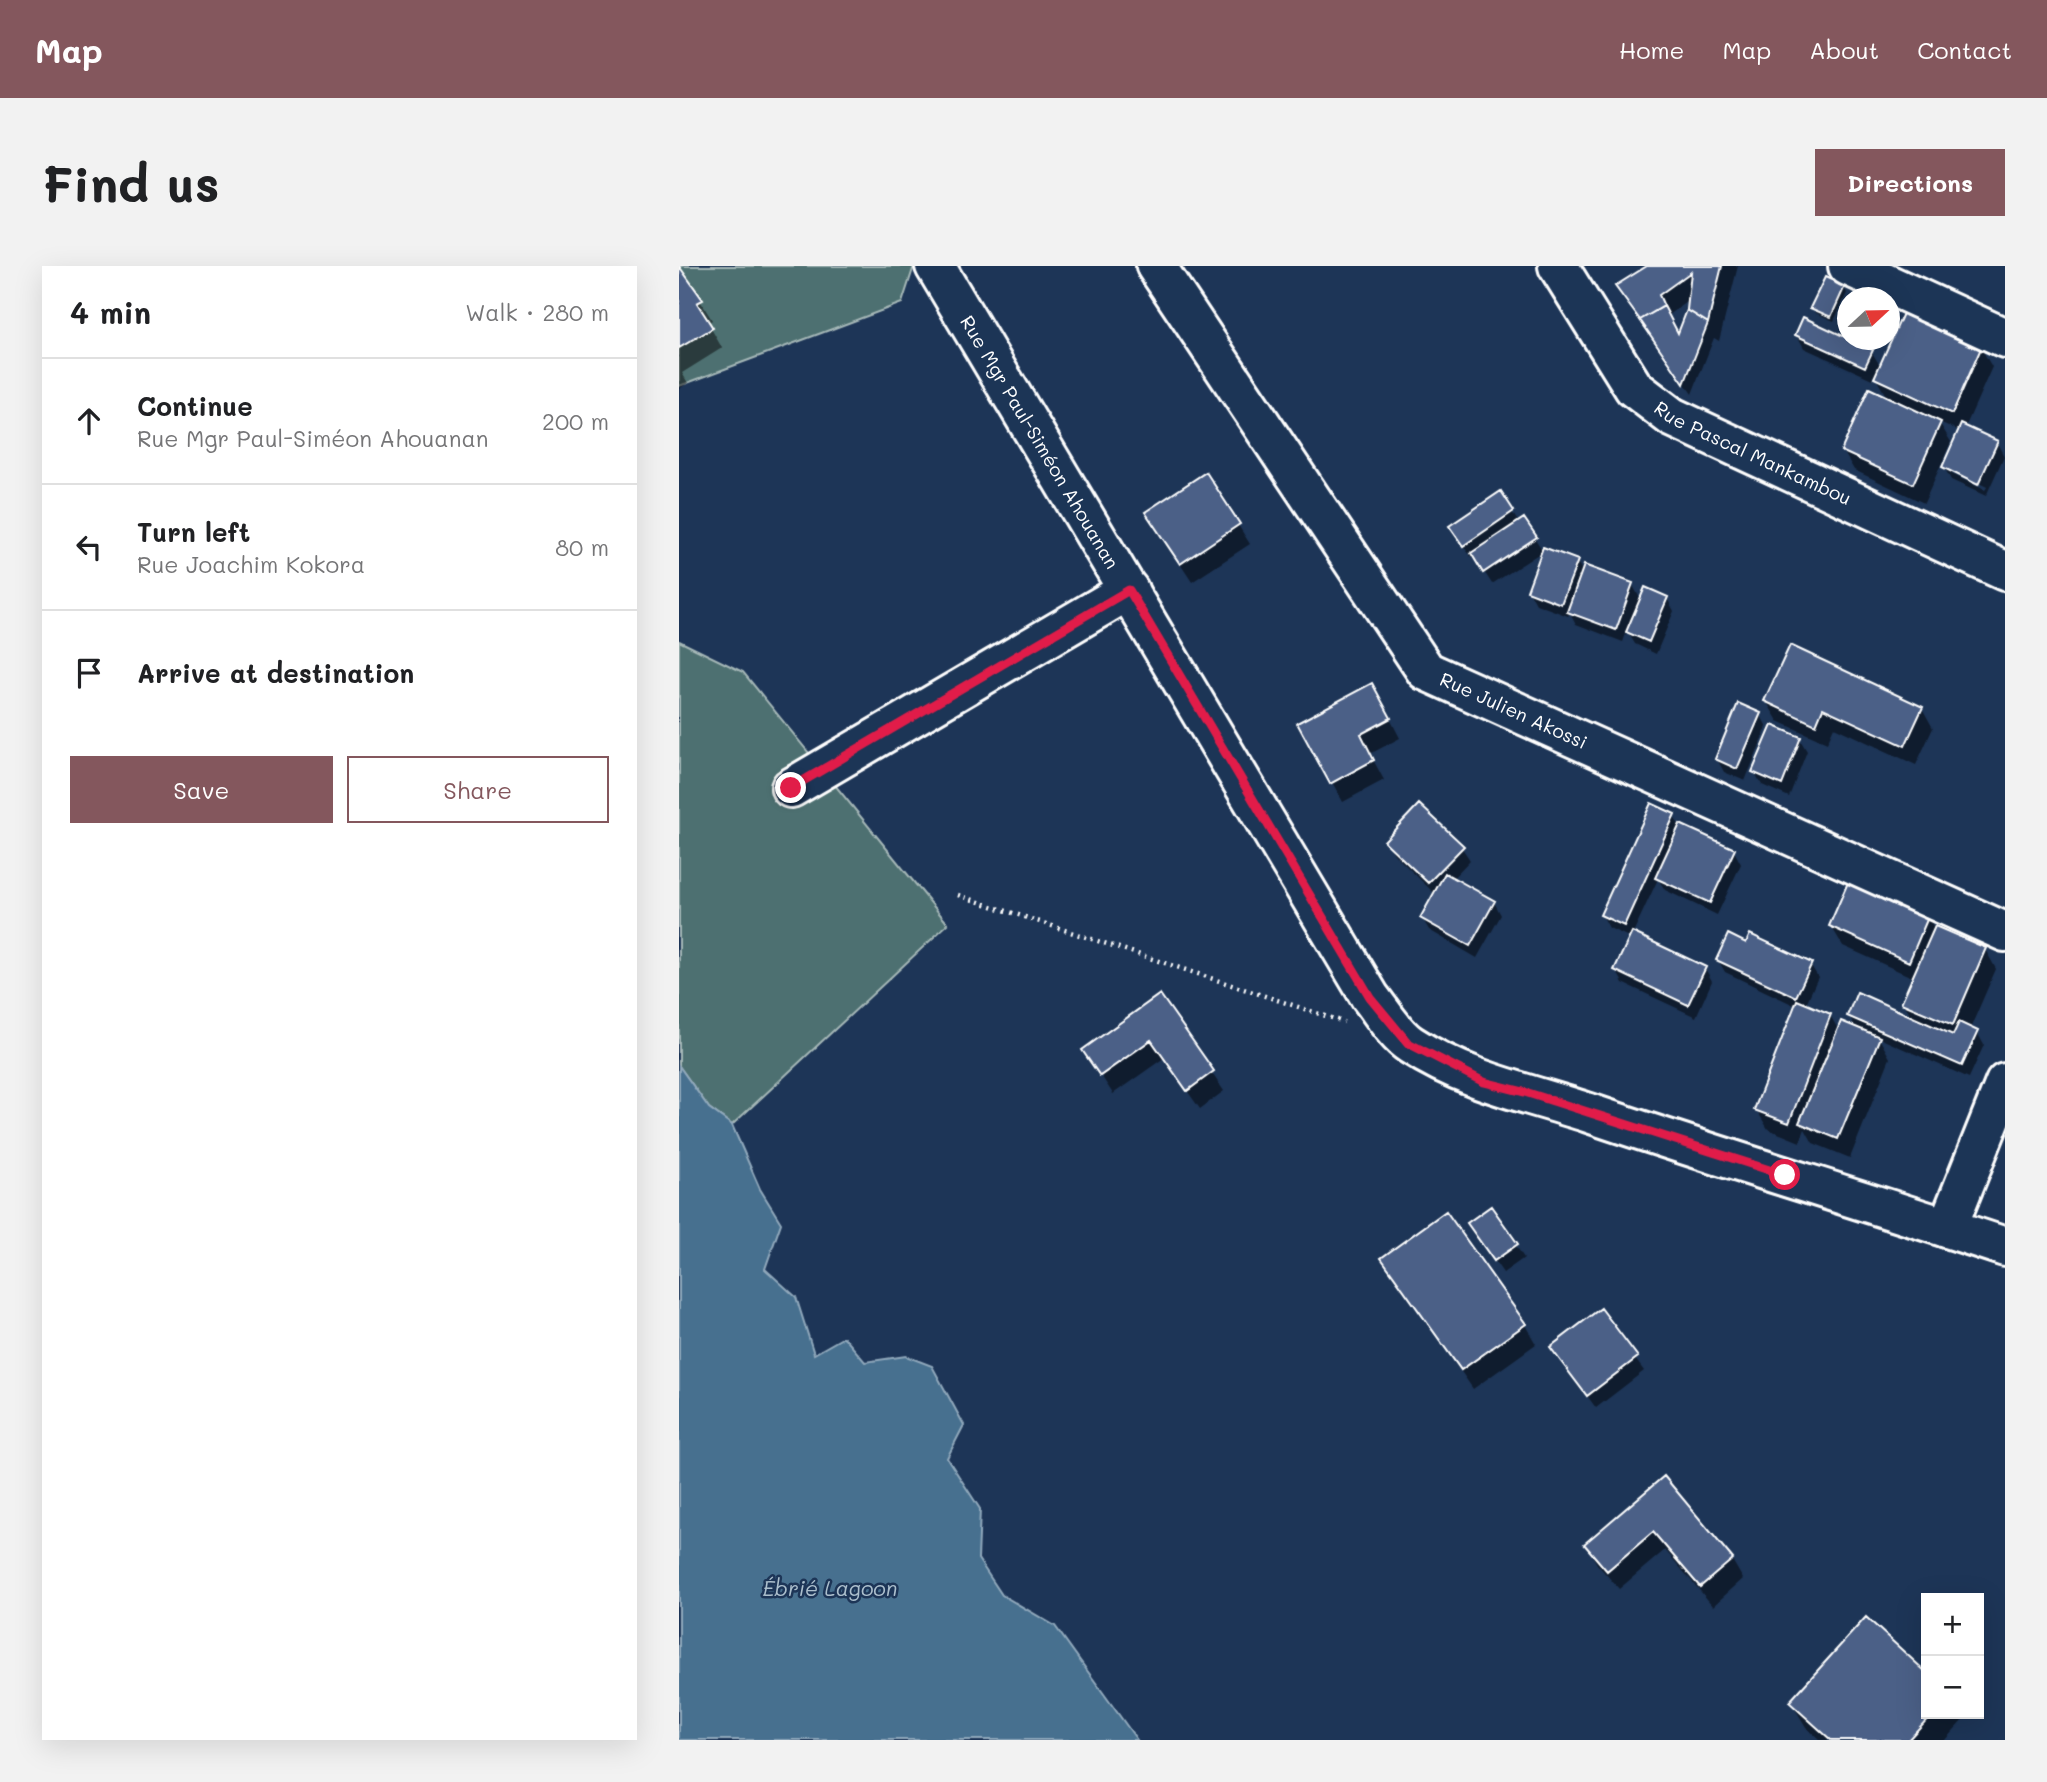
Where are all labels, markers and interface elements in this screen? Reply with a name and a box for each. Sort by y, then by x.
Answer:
text: Map [35,28,103,71]
text: Home [1619,34,1684,65]
text: Map [1722,34,1771,65]
text: About [1809,34,1879,65]
text: Contact [1917,34,2012,65]
button: Directions [1815,149,2005,216]
text: Find us [42,151,220,214]
north arrow [1837,287,1900,350]
text: 4 min [70,292,151,332]
text: Walk · 280 m [465,297,609,327]
street label: Rue Mgr Paul-Siméon Ahouanan [955,311,1125,573]
text: Continue [137,389,253,423]
street label: Rue Pascal Mankambou [1649,395,1856,510]
icon: ahead [70,402,108,440]
text: 200 m [542,406,609,436]
text: Rue Mgr Paul-Siméon Ahouanan [137,423,489,453]
text: Turn left [137,515,250,549]
icon: left [70,528,108,566]
text: 80 m [555,532,609,562]
text: Rue Joachim Kokora [137,549,365,579]
icon: arrive [70,654,108,692]
text: Arrive at destination [137,656,414,690]
street label: Rue Julien Akossi [1436,666,1592,754]
button: Save [70,756,333,823]
button: Share [347,756,609,823]
route end [775,772,806,803]
route start [1769,1159,1800,1190]
water label: Ébrié Lagoon [763,1574,897,1601]
map controls [1921,1593,1984,1719]
button: + [1921,1593,1984,1656]
button: − [1921,1656,1984,1719]

